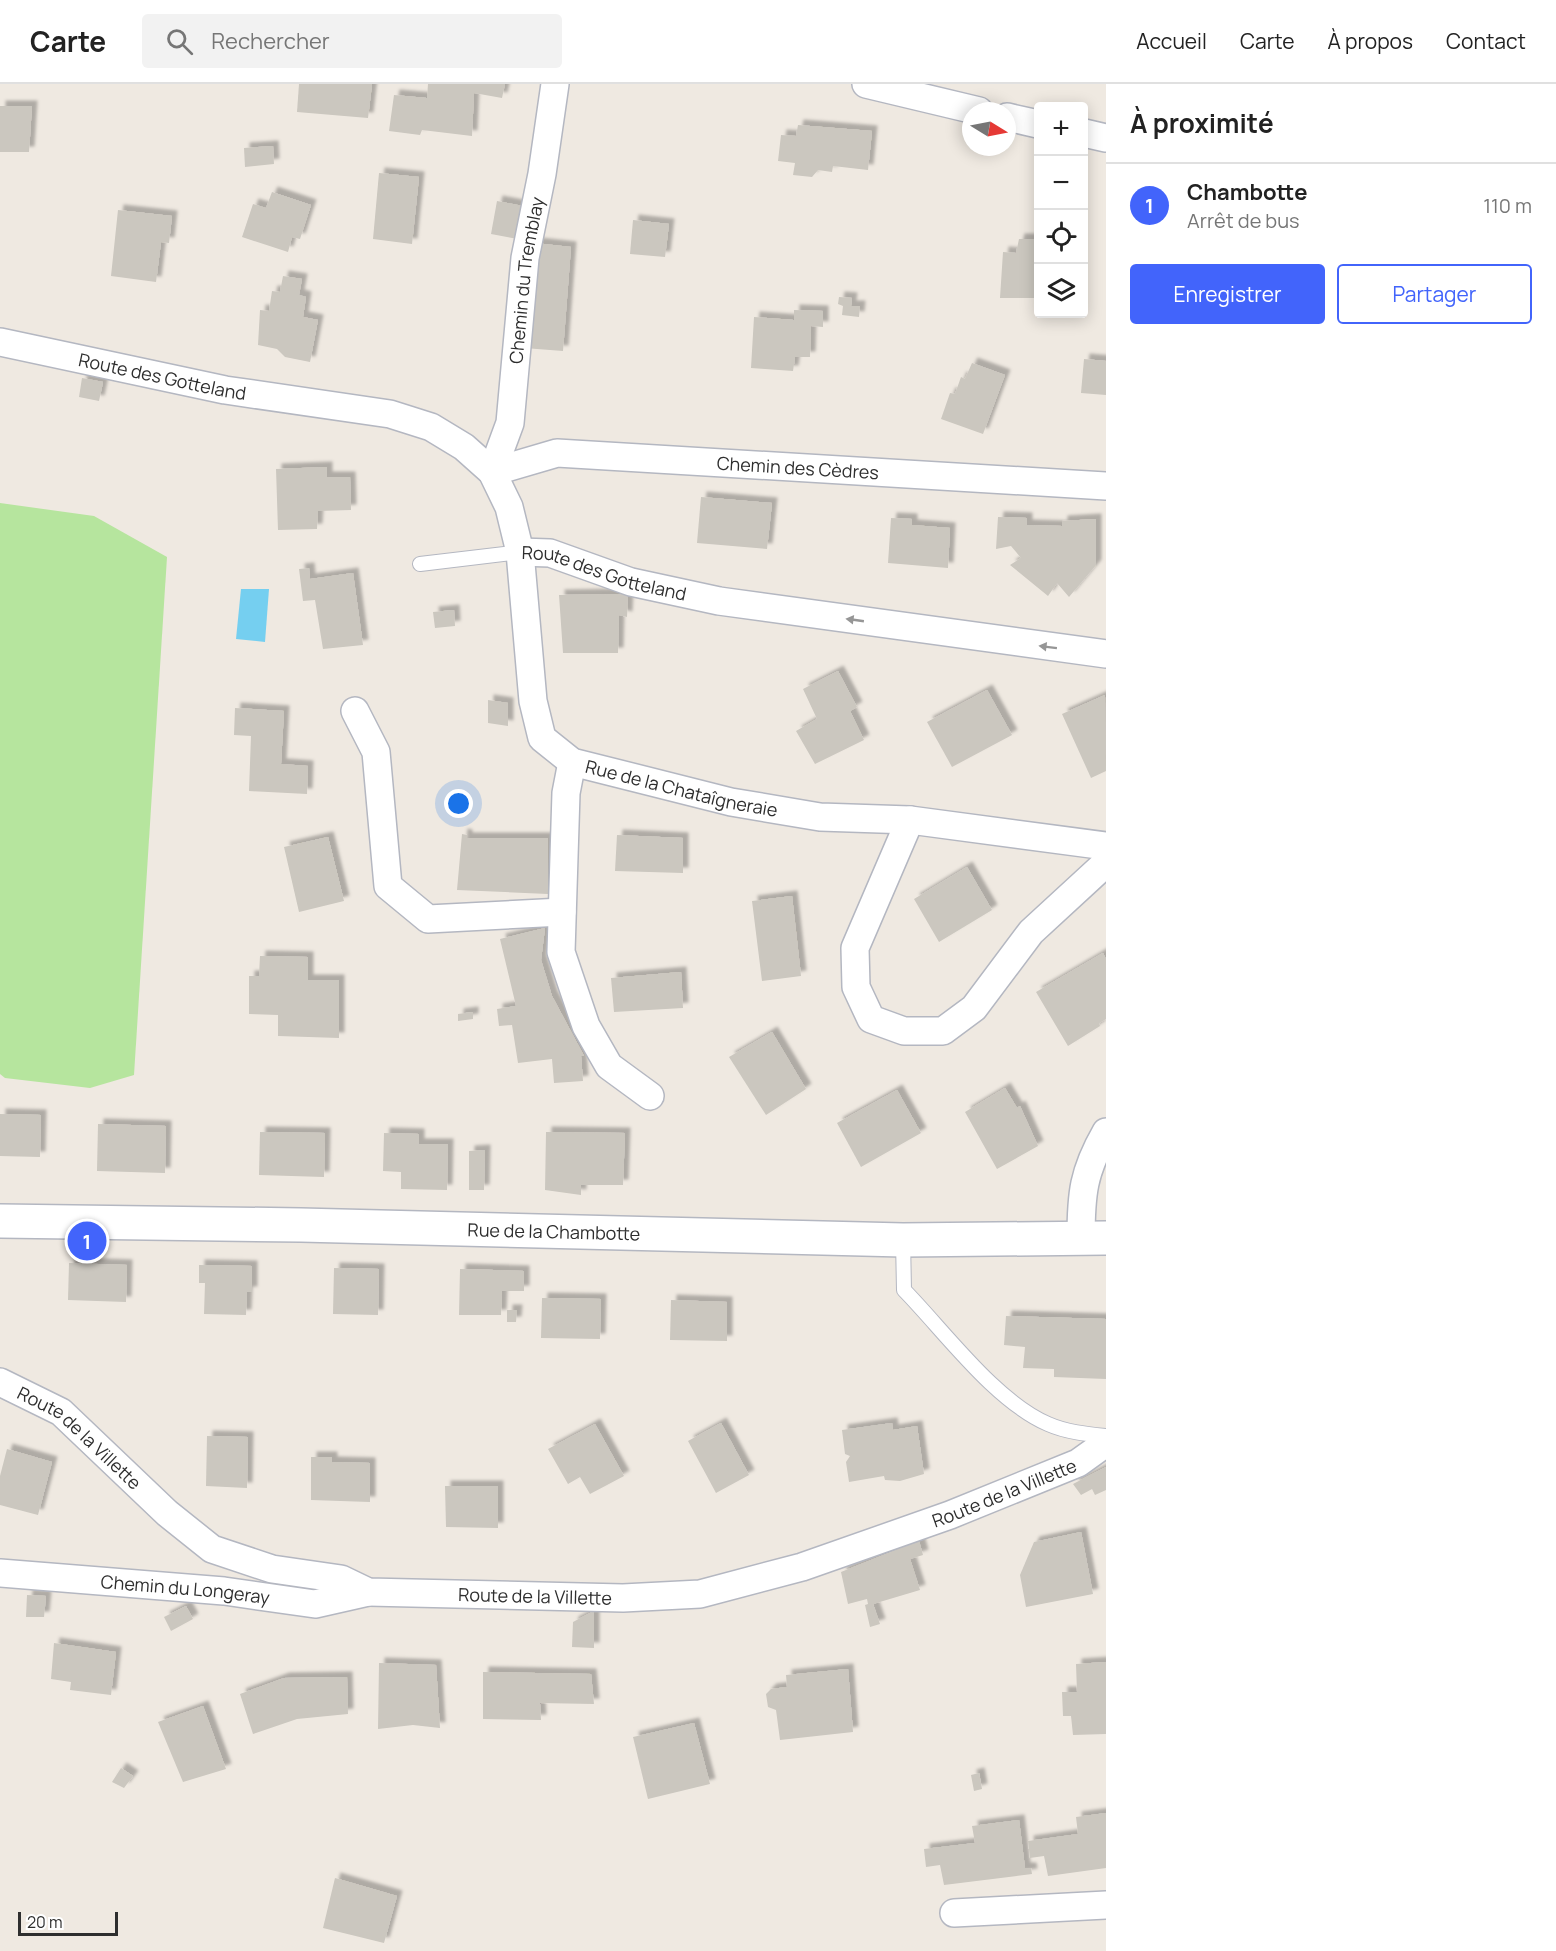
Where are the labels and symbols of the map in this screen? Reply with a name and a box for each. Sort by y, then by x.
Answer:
north arrow [962,102,1016,156]
street label: Chemin du Tremblay [503,194,549,365]
street label: Route des Gotteland [76,347,248,405]
street label: Chemin des Cèdres [716,451,880,484]
street label: Route des Gotteland [521,540,689,606]
one-way arrow [845,616,864,625]
one-way arrow [1038,642,1057,652]
street label: Rue de la Chataîgneraie [583,754,779,822]
your location [444,789,473,818]
street label: Rue de la Chambotte [467,1217,641,1245]
pin: 1 [68,1218,106,1264]
street label: Route de la Villette [14,1381,147,1494]
street label: Route de la Villette [929,1453,1080,1532]
street label: Chemin du Longeray [100,1569,272,1609]
street label: Route de la Villette [458,1582,612,1610]
scale bar [18,1909,118,1936]

